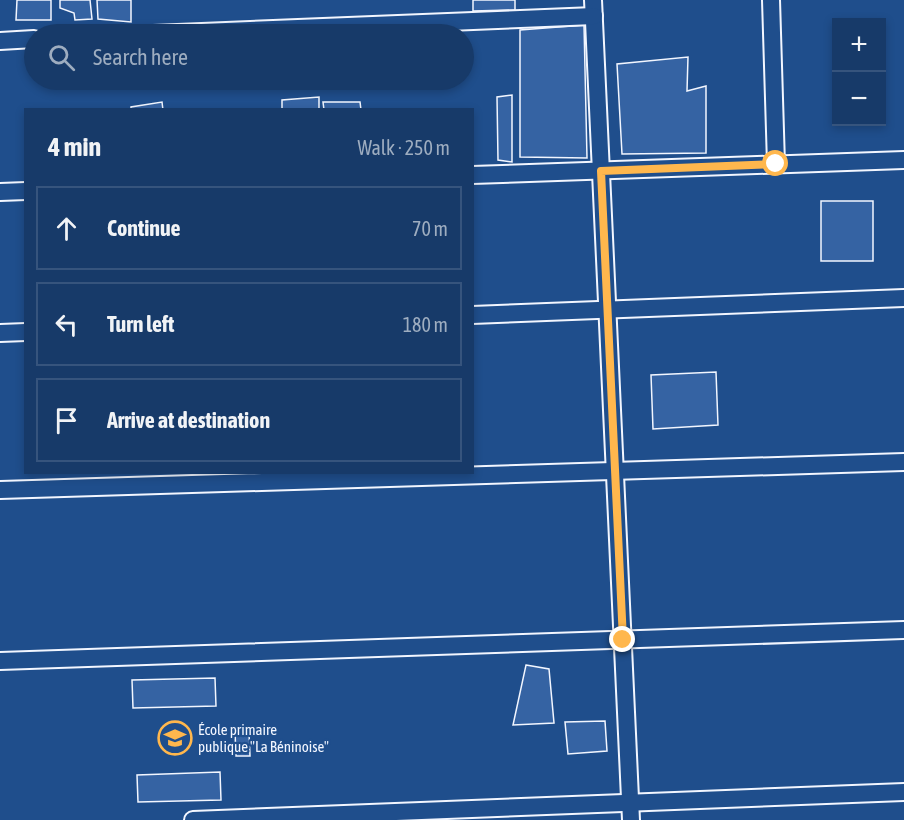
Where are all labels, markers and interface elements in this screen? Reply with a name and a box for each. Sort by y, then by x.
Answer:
map controls [832,18,886,126]
button: + [832,18,886,72]
search box [24,24,474,90]
icon: search [45,41,78,74]
text: Search here [93,44,188,70]
button: − [832,72,886,126]
text: 4 min [48,132,101,162]
text: Walk · 250 m [358,136,450,159]
route start [762,150,788,176]
icon: ahead [50,212,83,245]
text: Continue [107,215,181,241]
text: 70 m [412,217,448,240]
icon: left [50,308,83,341]
text: Turn left [107,311,174,337]
text: 180 m [403,313,448,336]
icon: arrive [50,404,83,437]
text: Arrive at destination [107,407,270,433]
route end [609,626,635,652]
school or university icon: École primaire publique "La Béninoise" [157,720,193,756]
place label: École primaire publique "La Béninoise" [198,721,329,755]

